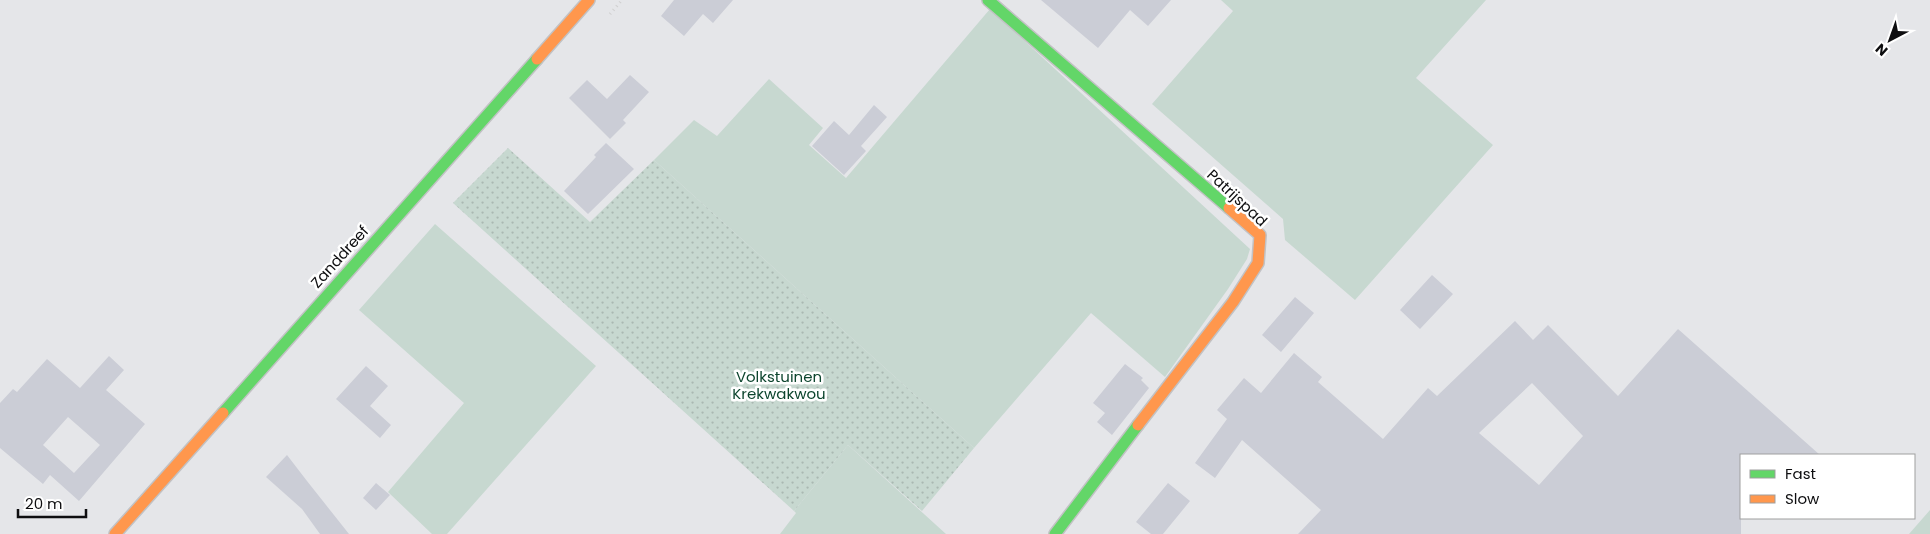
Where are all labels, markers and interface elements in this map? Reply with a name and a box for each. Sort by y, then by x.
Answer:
north arrow [1865,15,1915,65]
text: N [1871,39,1892,61]
street label: Patrijspad [1203,164,1272,231]
street label: Zanddreef [306,221,373,292]
park label: Volkstuinen Krekwakwou [732,366,826,404]
legend [1740,454,1915,519]
text: Fast [1785,463,1816,484]
scale bar [18,486,85,518]
text: Slow [1785,488,1820,509]
text: 20 m [25,493,63,514]

